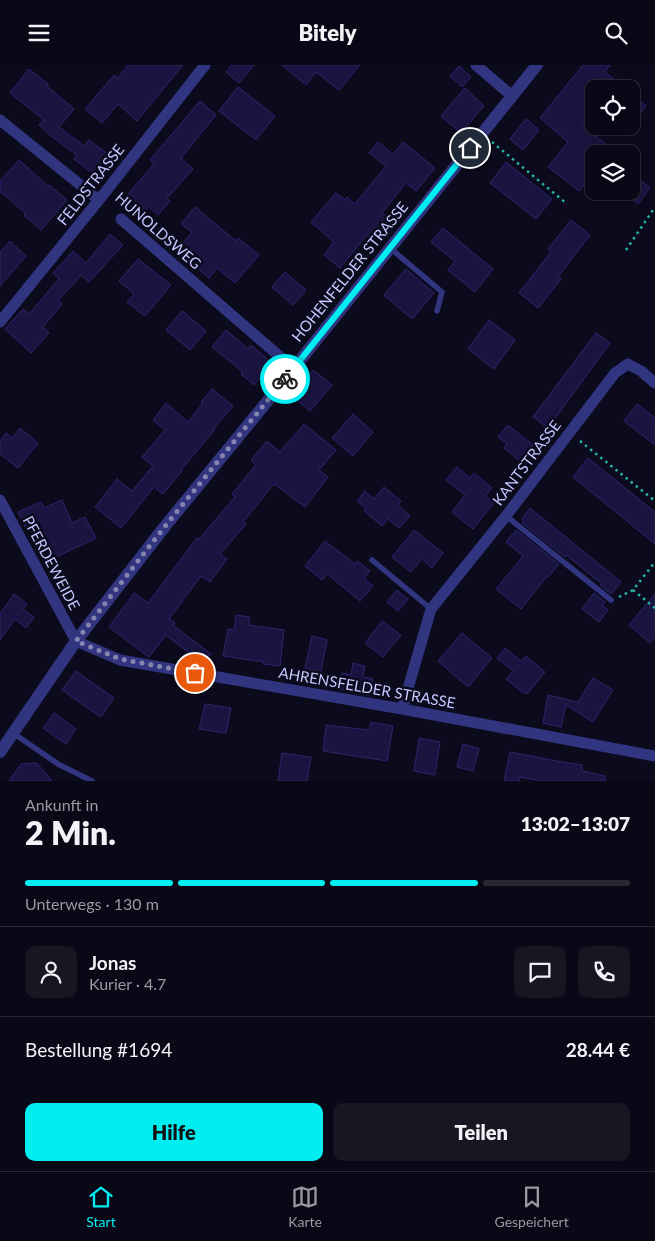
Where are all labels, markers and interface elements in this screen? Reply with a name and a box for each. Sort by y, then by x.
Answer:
icon: menu [25,19,53,47]
text: Bitely [298,19,357,46]
icon: search [602,19,630,47]
map controls [585,80,640,200]
button: locate [585,80,640,135]
pin [449,127,491,169]
icon: home [456,134,484,162]
street label: FELDSTRASSE [53,140,127,228]
button: layers [585,145,640,200]
street label: HUNOLDSWEG [112,188,205,273]
street label: HOHENFELDER STRASSE [287,198,411,345]
courier [260,354,310,404]
icon: bike [271,365,299,393]
street label: KANTSTRASSE [488,416,564,508]
street label: PFERDEWEIDE [20,512,84,613]
pin [174,652,216,694]
icon: bag [181,659,209,687]
street label: AHRENSFELDER STRASSE [278,663,457,711]
text: Ankunft in [25,795,98,814]
text: 13:02–13:07 [521,812,630,835]
text: 2 Min. [25,813,116,852]
text: Unterwegs · 130 m [25,894,159,913]
button: person [25,946,77,998]
button: chat [514,946,566,998]
button: phone [578,946,630,998]
text: Jonas [89,951,136,974]
text: Kurier · 4.7 [89,974,166,993]
text: Bestellung #1694 [25,1038,172,1061]
text: 28.44 € [566,1038,630,1061]
button: Hilfe [25,1103,323,1161]
button: Teilen [333,1103,630,1161]
tab: Start [86,1183,116,1230]
tab: Karte [288,1183,322,1230]
tab: Gespeichert [494,1183,569,1230]

